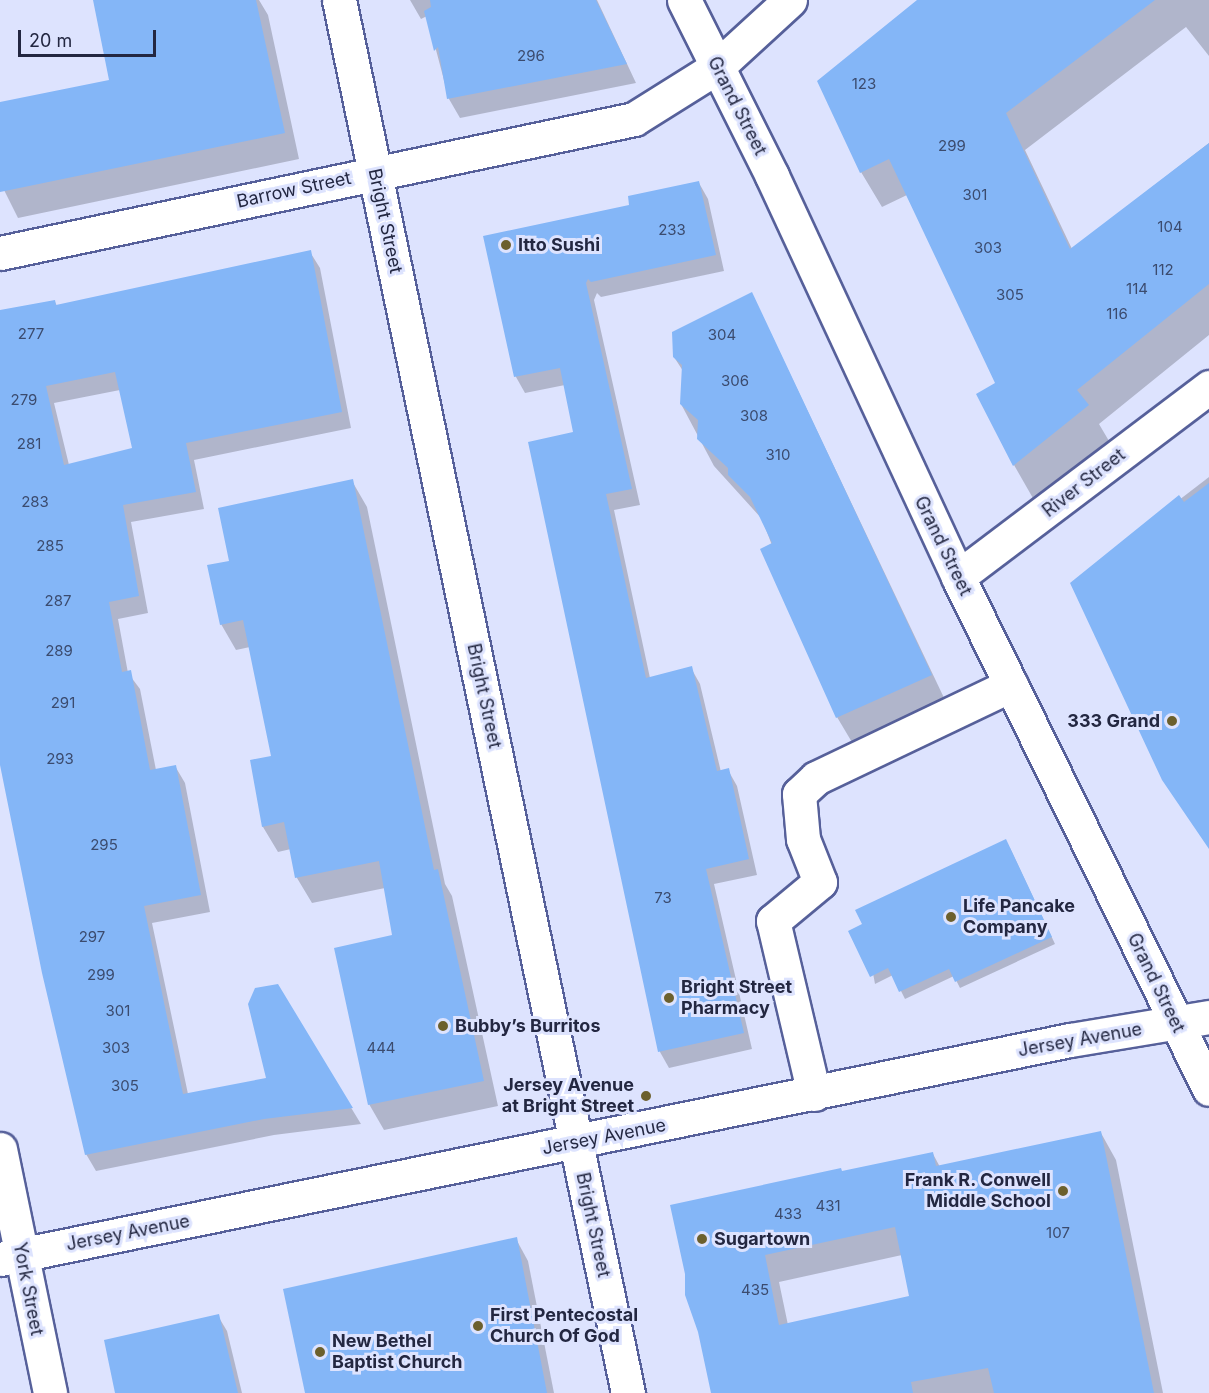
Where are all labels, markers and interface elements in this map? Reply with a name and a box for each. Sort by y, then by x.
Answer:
scale bar [21,18,159,56]
text: 20 m [29,30,72,51]
house number: 296 [517,47,545,65]
street label: Grand Street [703,53,771,159]
house number: 123 [852,75,876,93]
house number: 299 [938,137,966,155]
street label: Barrow Street [235,167,353,213]
street label: Bright Street [363,167,407,275]
house number: 301 [963,186,987,204]
house number: 104 [1157,218,1183,236]
house number: 233 [658,221,686,239]
place label: Itto Sushi [518,234,600,256]
marker: Itto Sushi [499,238,513,252]
house number: 303 [974,239,1002,257]
house number: 112 [1152,261,1174,279]
house number: 114 [1126,280,1148,298]
house number: 305 [996,286,1024,304]
house number: 116 [1106,305,1128,323]
house number: 277 [18,325,44,343]
house number: 304 [708,326,736,344]
house number: 306 [721,372,749,390]
house number: 279 [11,391,37,409]
house number: 308 [740,407,768,425]
house number: 281 [17,435,41,453]
street label: River Street [1038,444,1130,522]
house number: 310 [766,446,790,464]
house number: 283 [21,493,49,511]
street label: Grand Street [910,493,976,599]
house number: 285 [36,537,64,555]
house number: 287 [45,592,71,610]
house number: 289 [45,642,73,660]
street label: Bright Street [462,642,506,750]
house number: 291 [51,694,75,712]
place label: 333 Grand [1067,710,1160,732]
marker: 333 Grand [1165,714,1179,728]
house number: 293 [46,750,74,768]
house number: 295 [90,836,118,854]
house number: 73 [654,889,672,907]
place label: Life Pancake Company [963,896,1075,938]
marker: Life Pancake Company [944,910,958,924]
house number: 297 [79,928,105,946]
street label: Grand Street [1123,930,1189,1036]
house number: 299 [87,966,115,984]
place label: Bright Street Pharmacy [681,977,792,1020]
marker: Bright Street Pharmacy [662,991,676,1005]
house number: 301 [106,1002,130,1020]
place label: Bubby’s Burritos [455,1015,600,1037]
street label: Jersey Avenue [1016,1018,1144,1062]
marker: Bubby’s Burritos [436,1019,450,1033]
house number: 303 [102,1039,130,1057]
house number: 444 [366,1039,396,1057]
place label: Jersey Avenue at Bright Street [502,1075,634,1118]
house number: 305 [111,1077,139,1095]
marker: Jersey Avenue at Bright Street [639,1089,653,1103]
street label: Jersey Avenue [540,1114,668,1160]
place label: Frank R. Conwell Middle School [904,1170,1051,1212]
street label: Bright Street [571,1171,615,1279]
marker: Frank R. Conwell Middle School [1056,1184,1070,1198]
house number: 431 [815,1197,841,1215]
house number: 433 [774,1205,802,1223]
street label: Jersey Avenue [64,1210,192,1256]
house number: 107 [1046,1224,1070,1242]
place label: Sugartown [714,1228,810,1250]
marker: Sugartown [695,1232,709,1246]
street label: York Street [8,1241,48,1337]
house number: 435 [741,1281,769,1299]
place label: First Pentecostal Church Of God [490,1305,638,1348]
marker: First Pentecostal Church Of God [471,1319,485,1333]
place label: New Bethel Baptist Church [332,1331,463,1374]
marker: New Bethel Baptist Church [313,1345,327,1359]

